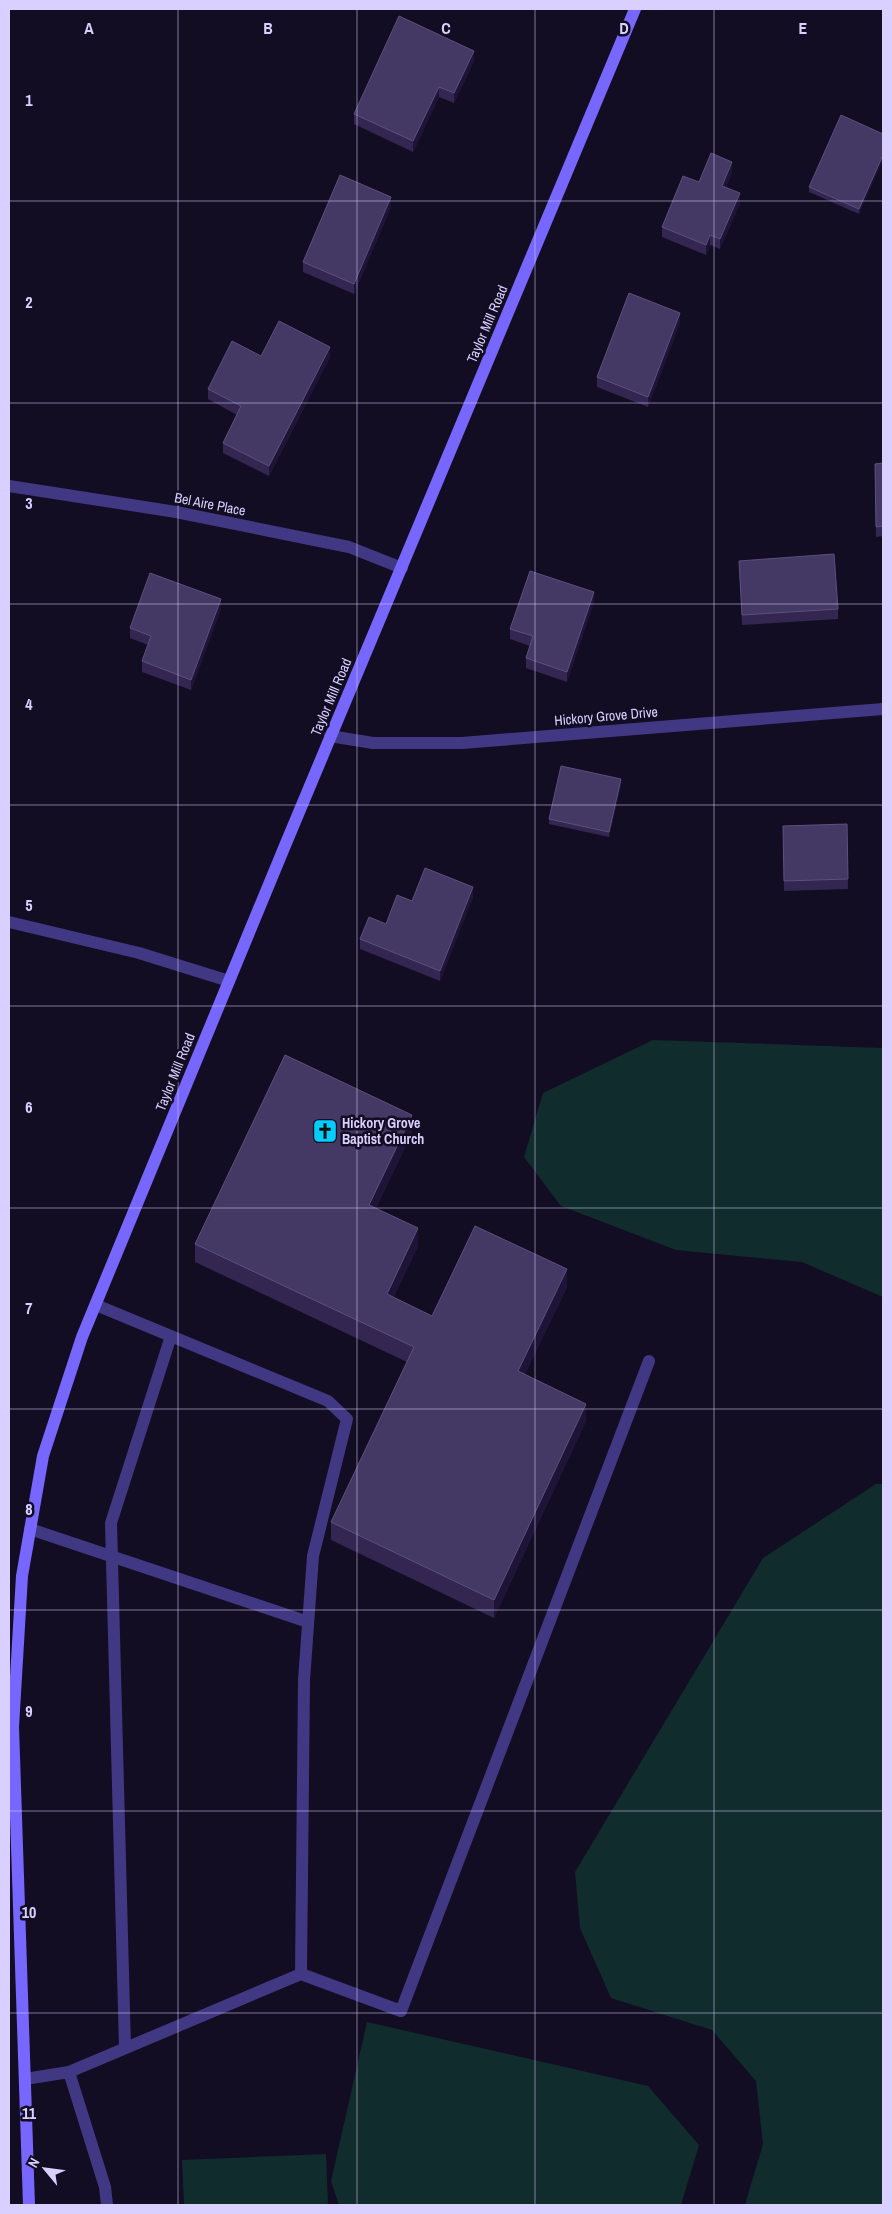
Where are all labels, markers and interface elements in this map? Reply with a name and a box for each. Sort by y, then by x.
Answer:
text: A [84,17,94,39]
text: B [263,17,273,39]
text: C [441,17,451,39]
text: D [619,17,629,39]
text: E [799,17,808,39]
text: 1 [25,89,33,111]
street label: Taylor Mill Road [463,282,511,366]
text: 2 [25,291,33,313]
street label: Bel Aire Place [173,488,247,520]
text: 3 [25,492,33,514]
street label: Taylor Mill Road [307,655,355,739]
text: 4 [25,693,33,715]
street label: Hickory Grove Drive [553,703,659,729]
text: 5 [25,894,33,916]
street label: Taylor Mill Road [151,1030,199,1114]
text: 6 [25,1096,33,1118]
place label: Hickory Grove Baptist Church [342,1114,424,1148]
church icon: Hickory Grove Baptist Church [312,1118,338,1144]
text: 7 [25,1297,33,1319]
text: 8 [25,1498,33,1520]
text: 9 [25,1700,33,1722]
text: 10 [22,1901,36,1923]
text: 11 [22,2102,37,2124]
north arrow [20,2144,70,2194]
text: N [24,2155,44,2171]

